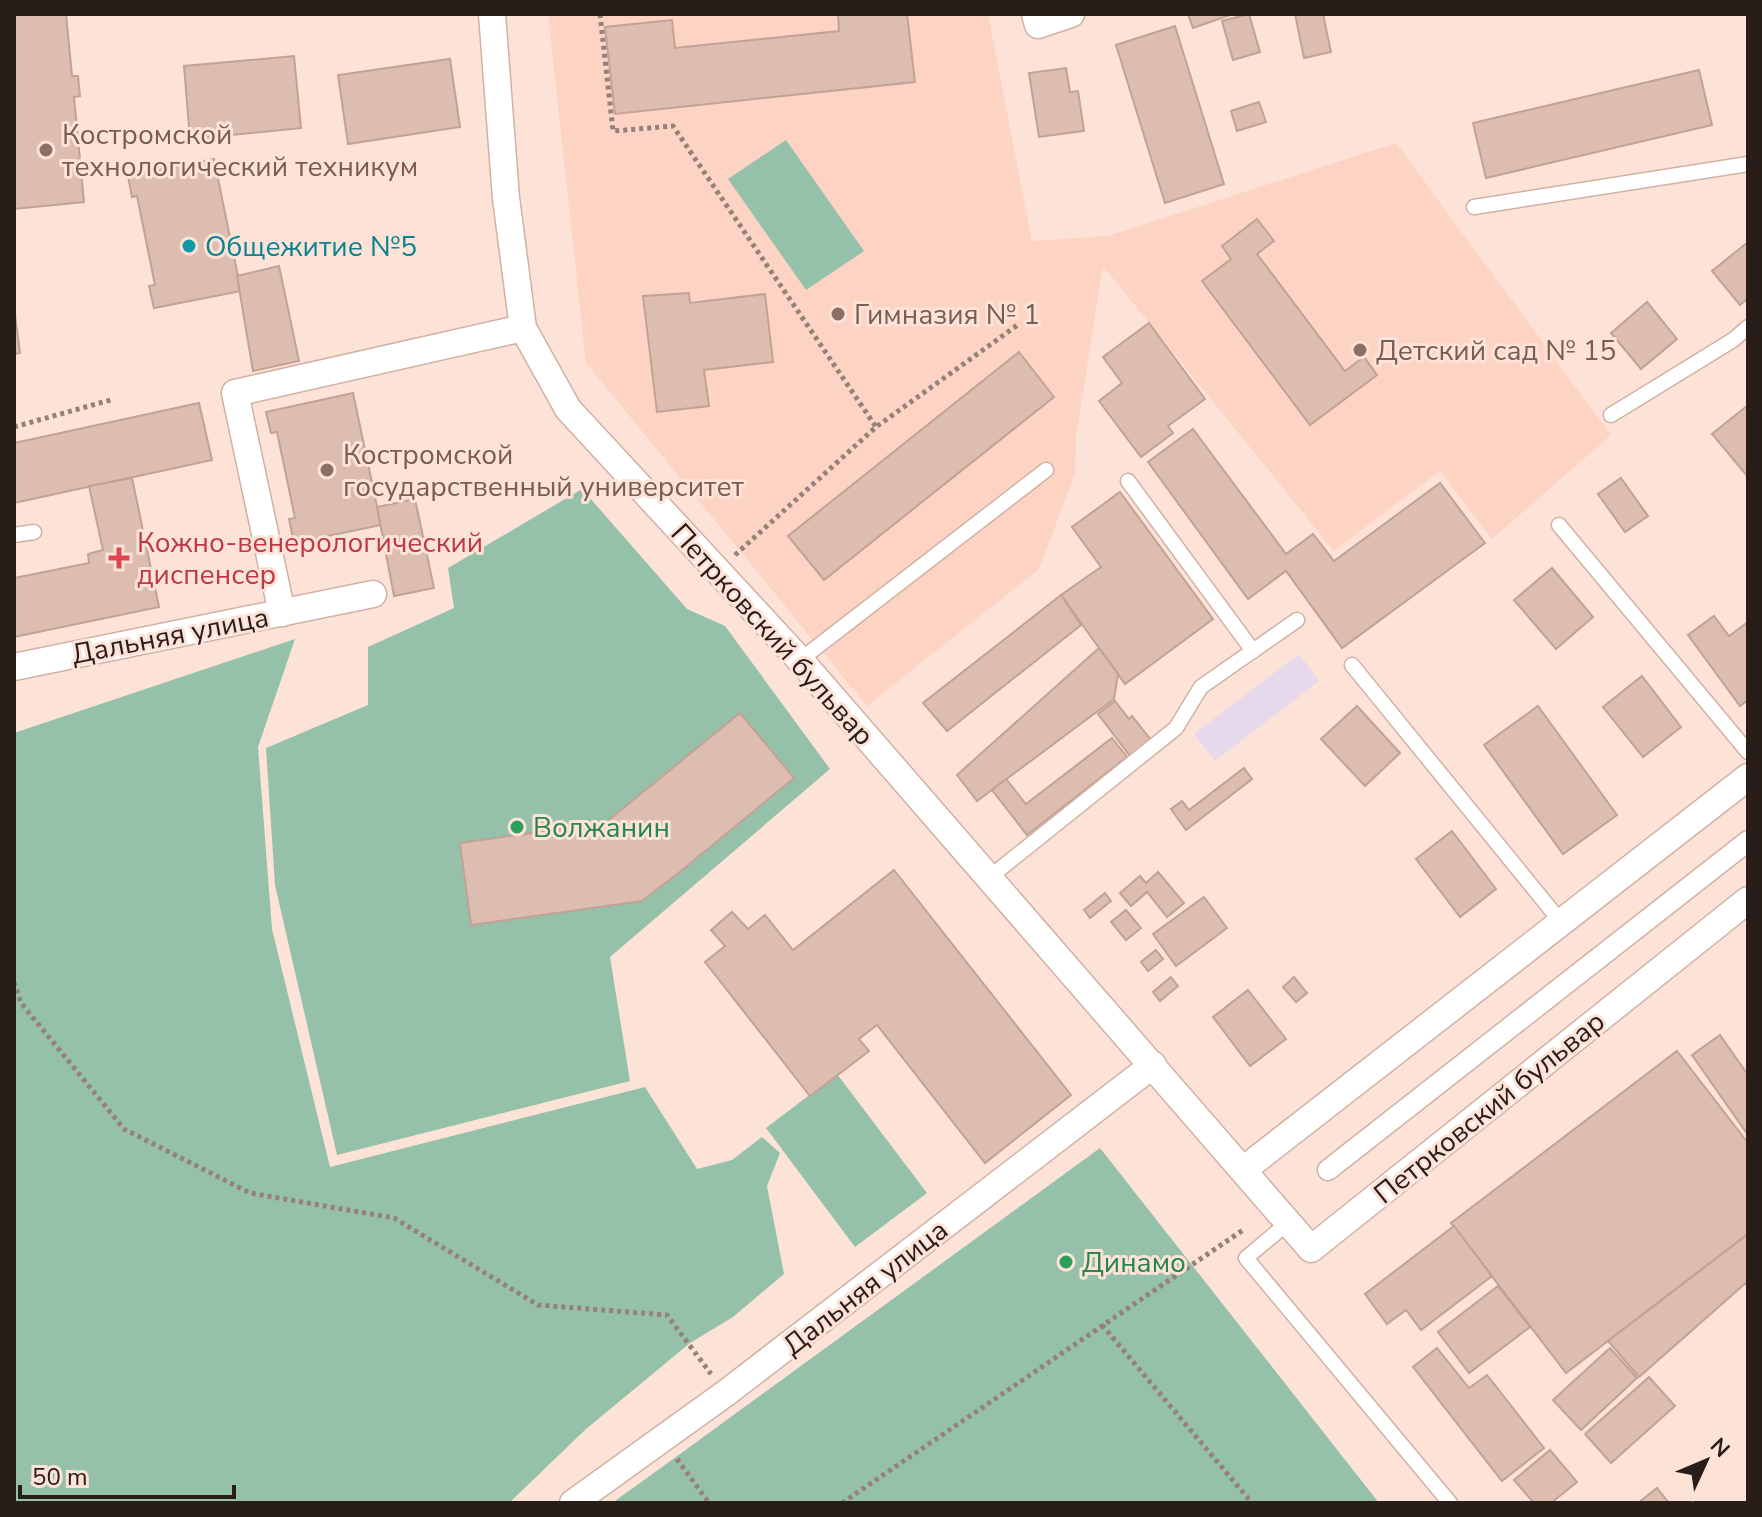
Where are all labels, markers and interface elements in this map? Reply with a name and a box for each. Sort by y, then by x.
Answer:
place label: Костромской технологический техникум [62,116,418,186]
marker: Костромской технологический техникум [37,141,55,159]
place label: Общежитие №5 [205,228,417,266]
marker: Общежитие №5 [180,237,198,255]
place label: Гимназия № 1 [854,296,1040,334]
marker: Гимназия № 1 [829,305,847,323]
place label: Детский сад № 15 [1376,332,1616,370]
marker: Детский сад № 15 [1351,341,1369,359]
place label: Костромской государственный университет [343,436,745,506]
marker: Костромской государственный университет [318,461,336,479]
street label: Петрковский бульвар [662,515,882,754]
place label: Кожно-венерологический диспенсер [137,524,483,594]
marker: Кожно-венерологический диспенсер [108,547,130,569]
street label: Дальняя улица [68,598,272,674]
place label: Волжанин [533,809,670,847]
marker: Волжанин [508,818,526,836]
street label: Петрковский бульвар [1366,1003,1613,1213]
street label: Дальняя улица [775,1211,956,1364]
place label: Динамо [1082,1244,1186,1282]
marker: Динамо [1057,1253,1075,1271]
north arrow [1666,1421,1746,1501]
text: N [1703,1431,1736,1464]
scale bar [20,1449,234,1499]
text: 50 m [32,1461,88,1493]

